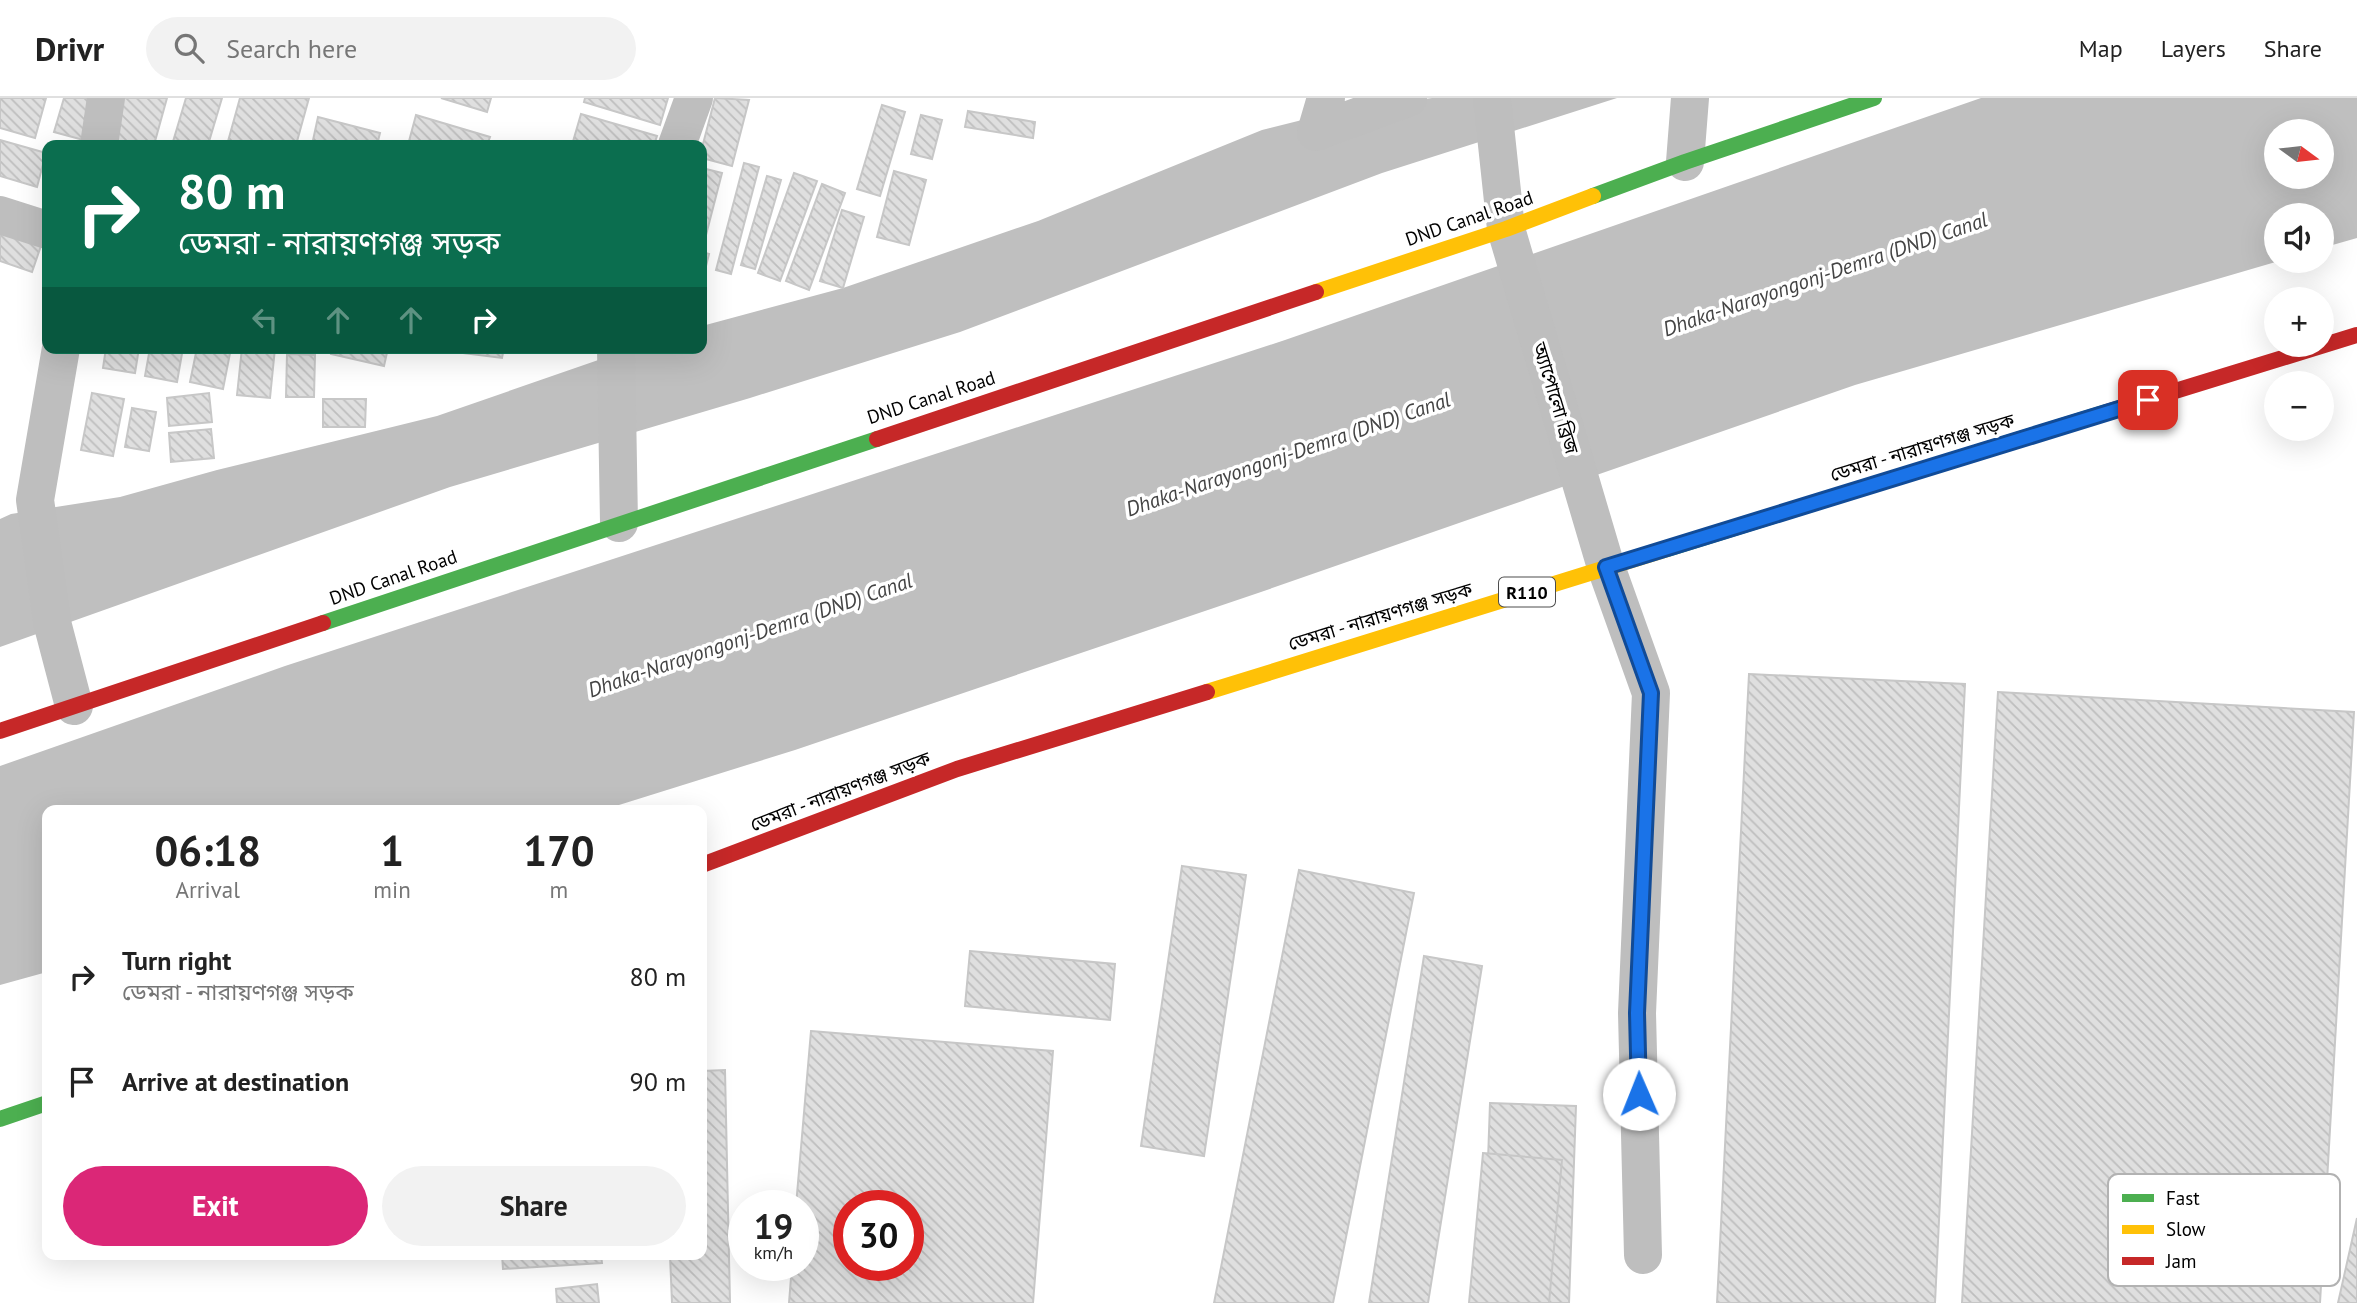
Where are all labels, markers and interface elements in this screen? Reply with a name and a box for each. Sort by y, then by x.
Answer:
search box [146,17,636,80]
text: Drivr [35,27,104,70]
icon: search [170,29,208,67]
text: Search here [226,32,357,65]
text: Map [2079,33,2123,64]
text: Layers [2161,33,2226,64]
text: Share [2264,33,2322,64]
north arrow [2264,119,2334,189]
map controls [2264,119,2334,441]
text: 80 m [178,159,285,223]
icon: right [63,168,154,259]
street label: DND Canal Road [1402,185,1536,251]
button: sound [2264,203,2334,273]
water label: Dhaka-Narayongonj-Demra (DND) Canal [1659,206,1991,342]
text: ডেমরা - নারায়ণগঞ্জ সড়ক [178,221,500,263]
button: + [2264,287,2334,357]
icon: left [246,301,284,339]
icon: ahead [319,301,357,339]
icon: ahead [392,301,430,339]
icon: right [465,301,503,339]
street label: অ্যাপোলো ব্রিজ [1527,338,1585,457]
street label: DND Canal Road [864,365,998,429]
pin [2118,370,2178,430]
button: − [2264,371,2334,441]
icon: arrive [2129,381,2167,419]
water label: Dhaka-Narayongonj-Demra (DND) Canal [1122,386,1454,522]
street label: ডেমরা - নারায়ণগঞ্জ সড়ক [1827,407,2018,486]
street label: DND Canal Road [326,544,460,610]
water label: Dhaka-Narayongonj-Demra (DND) Canal [584,567,916,703]
street label: ডেমরা - নারায়ণগঞ্জ সড়ক [1285,576,1476,655]
road number: R110 [1499,578,1555,606]
street label: ডেমরা - নারায়ণগঞ্জ সড়ক [746,745,934,837]
text: 06:18 [154,823,261,878]
text: 1 [380,823,404,878]
text: 170 [523,823,595,878]
text: Arrival [175,875,240,904]
text: min [373,875,411,904]
text: m [550,875,568,904]
text: Turn right [122,944,231,977]
icon: right [63,958,101,996]
text: 80 m [630,960,686,993]
text: ডেমরা - নারায়ণগঞ্জ সড়ক [122,977,354,1006]
position arrow [1602,1057,1676,1131]
icon: arrive [63,1063,101,1101]
text: Arrive at destination [122,1065,349,1098]
text: 90 m [630,1065,686,1098]
button: Exit [63,1166,368,1246]
button: Share [382,1166,686,1246]
legend [2108,1174,2340,1286]
text: Fast [2166,1186,2200,1210]
speed limit sign: 30 [833,1190,924,1281]
text: 19 [754,1203,793,1249]
text: Slow [2166,1217,2206,1241]
text: km/h [754,1241,793,1264]
text: Jam [2165,1249,2196,1273]

